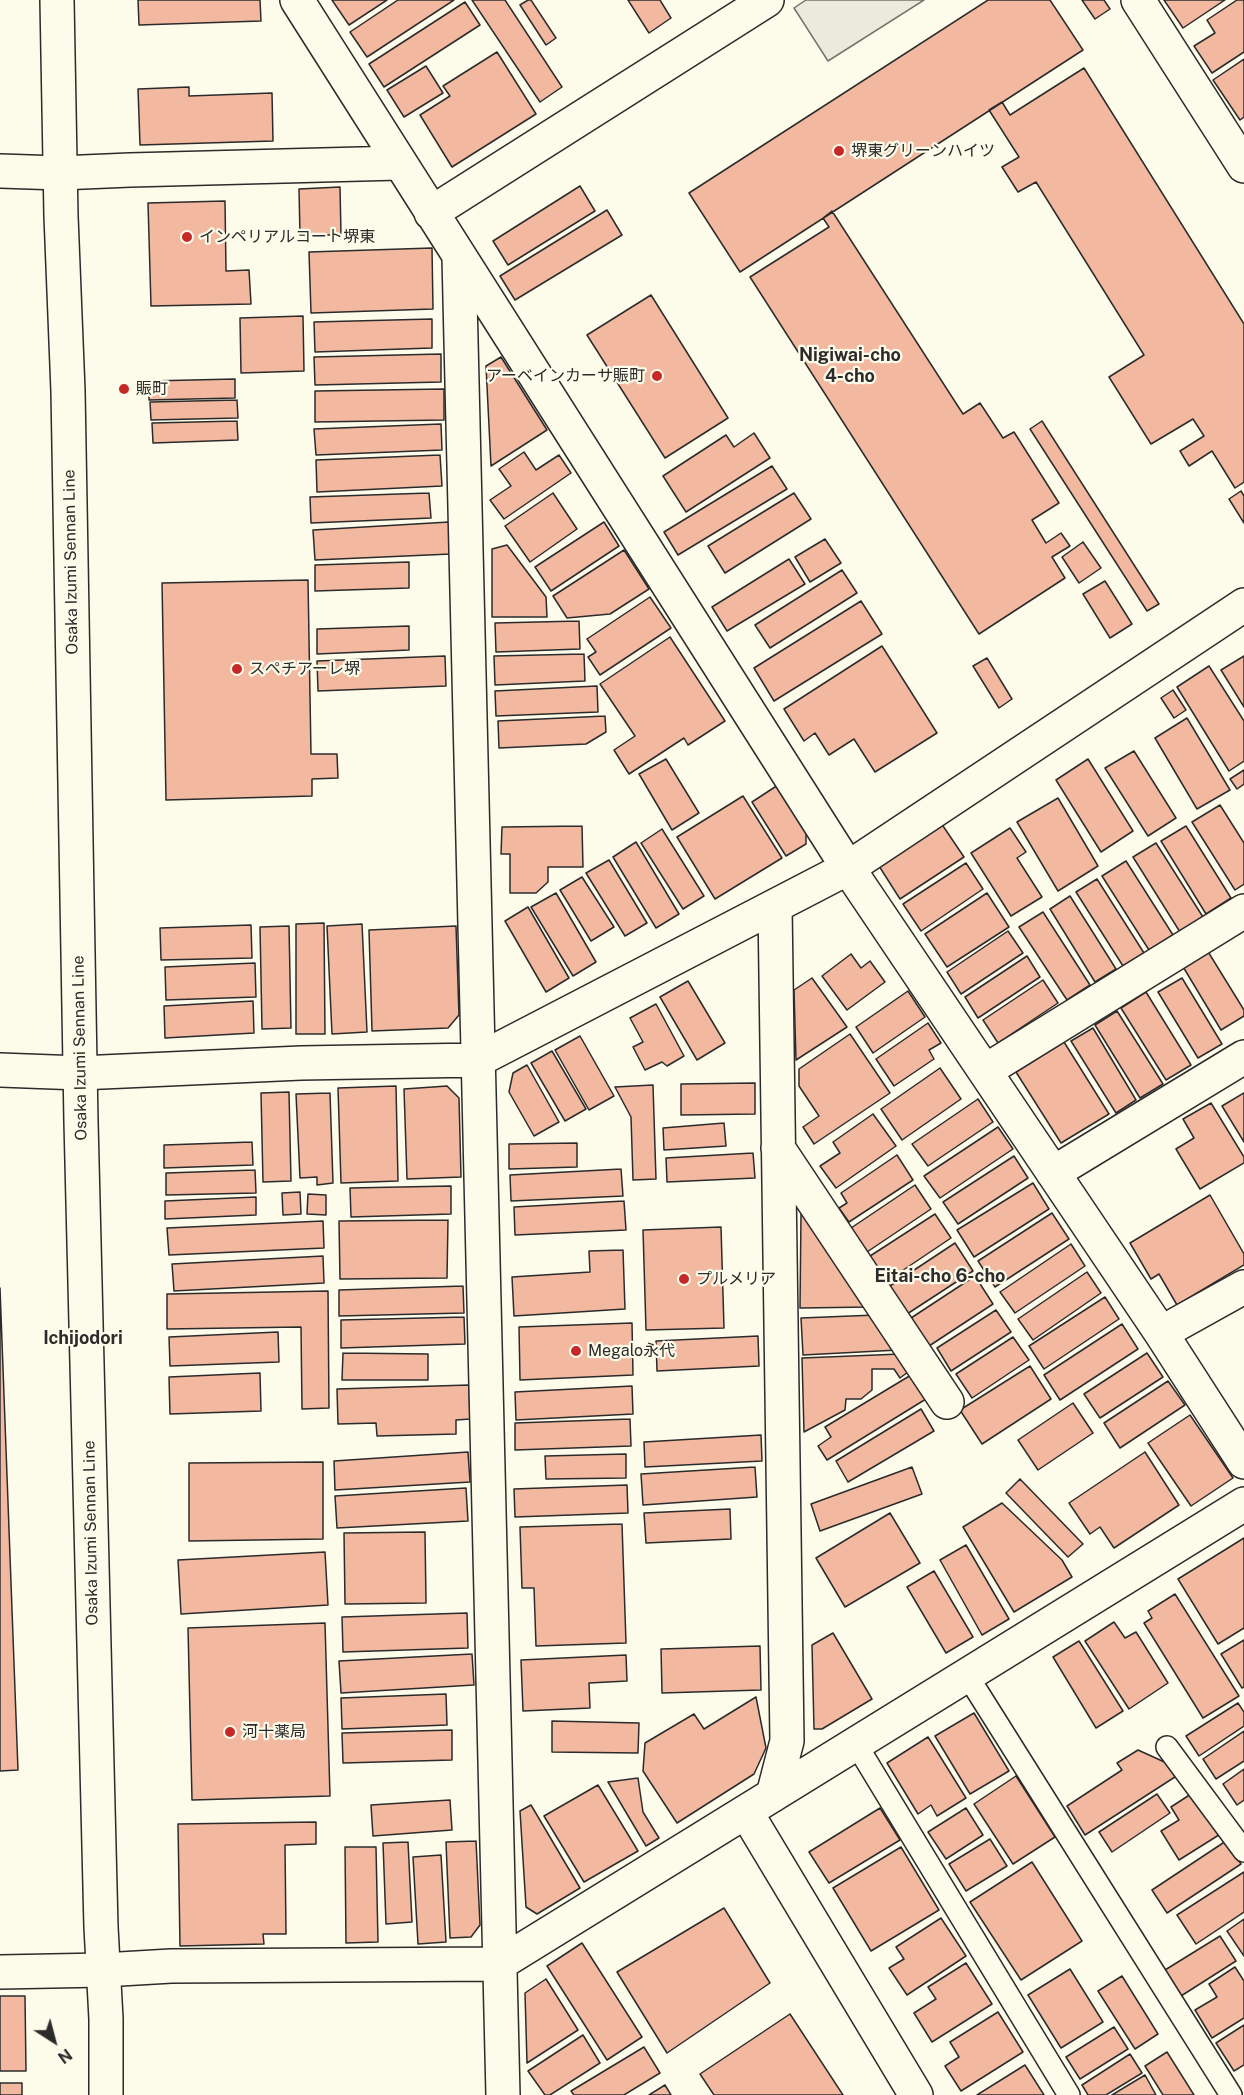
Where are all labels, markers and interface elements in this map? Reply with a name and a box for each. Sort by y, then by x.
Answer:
place label: 堺東グリーンハイツ [851,141,995,161]
marker: 堺東グリーンハイツ [832,144,846,158]
place label: インペリアルコート堺東 [199,227,375,247]
marker: インペリアルコート堺東 [180,230,194,244]
district label: Nigiwai-cho 4-cho [799,344,901,386]
place label: アーベインカーサ賑町 [486,366,645,386]
marker: アーベインカーサ賑町 [650,369,664,383]
place label: 賑町 [136,379,168,399]
marker: 賑町 [117,382,131,396]
street label: Osaka Izumi Sennan Line [60,469,82,655]
place label: スペチアーレ堺 [249,659,360,679]
marker: スペチアーレ堺 [230,662,244,676]
street label: Osaka Izumi Sennan Line [69,955,91,1141]
district label: Eitai-cho 6-cho [875,1265,1005,1287]
place label: プルメリア [696,1269,776,1289]
marker: プルメリア [677,1272,691,1286]
district label: Ichijodori [43,1327,123,1349]
place label: Megalo永代 [588,1341,675,1361]
marker: Megalo永代 [569,1344,583,1358]
street label: Osaka Izumi Sennan Line [80,1440,102,1626]
place label: 河十薬局 [242,1722,306,1742]
marker: 河十薬局 [223,1725,237,1739]
north arrow [24,2011,84,2071]
text: N [54,2045,76,2067]

